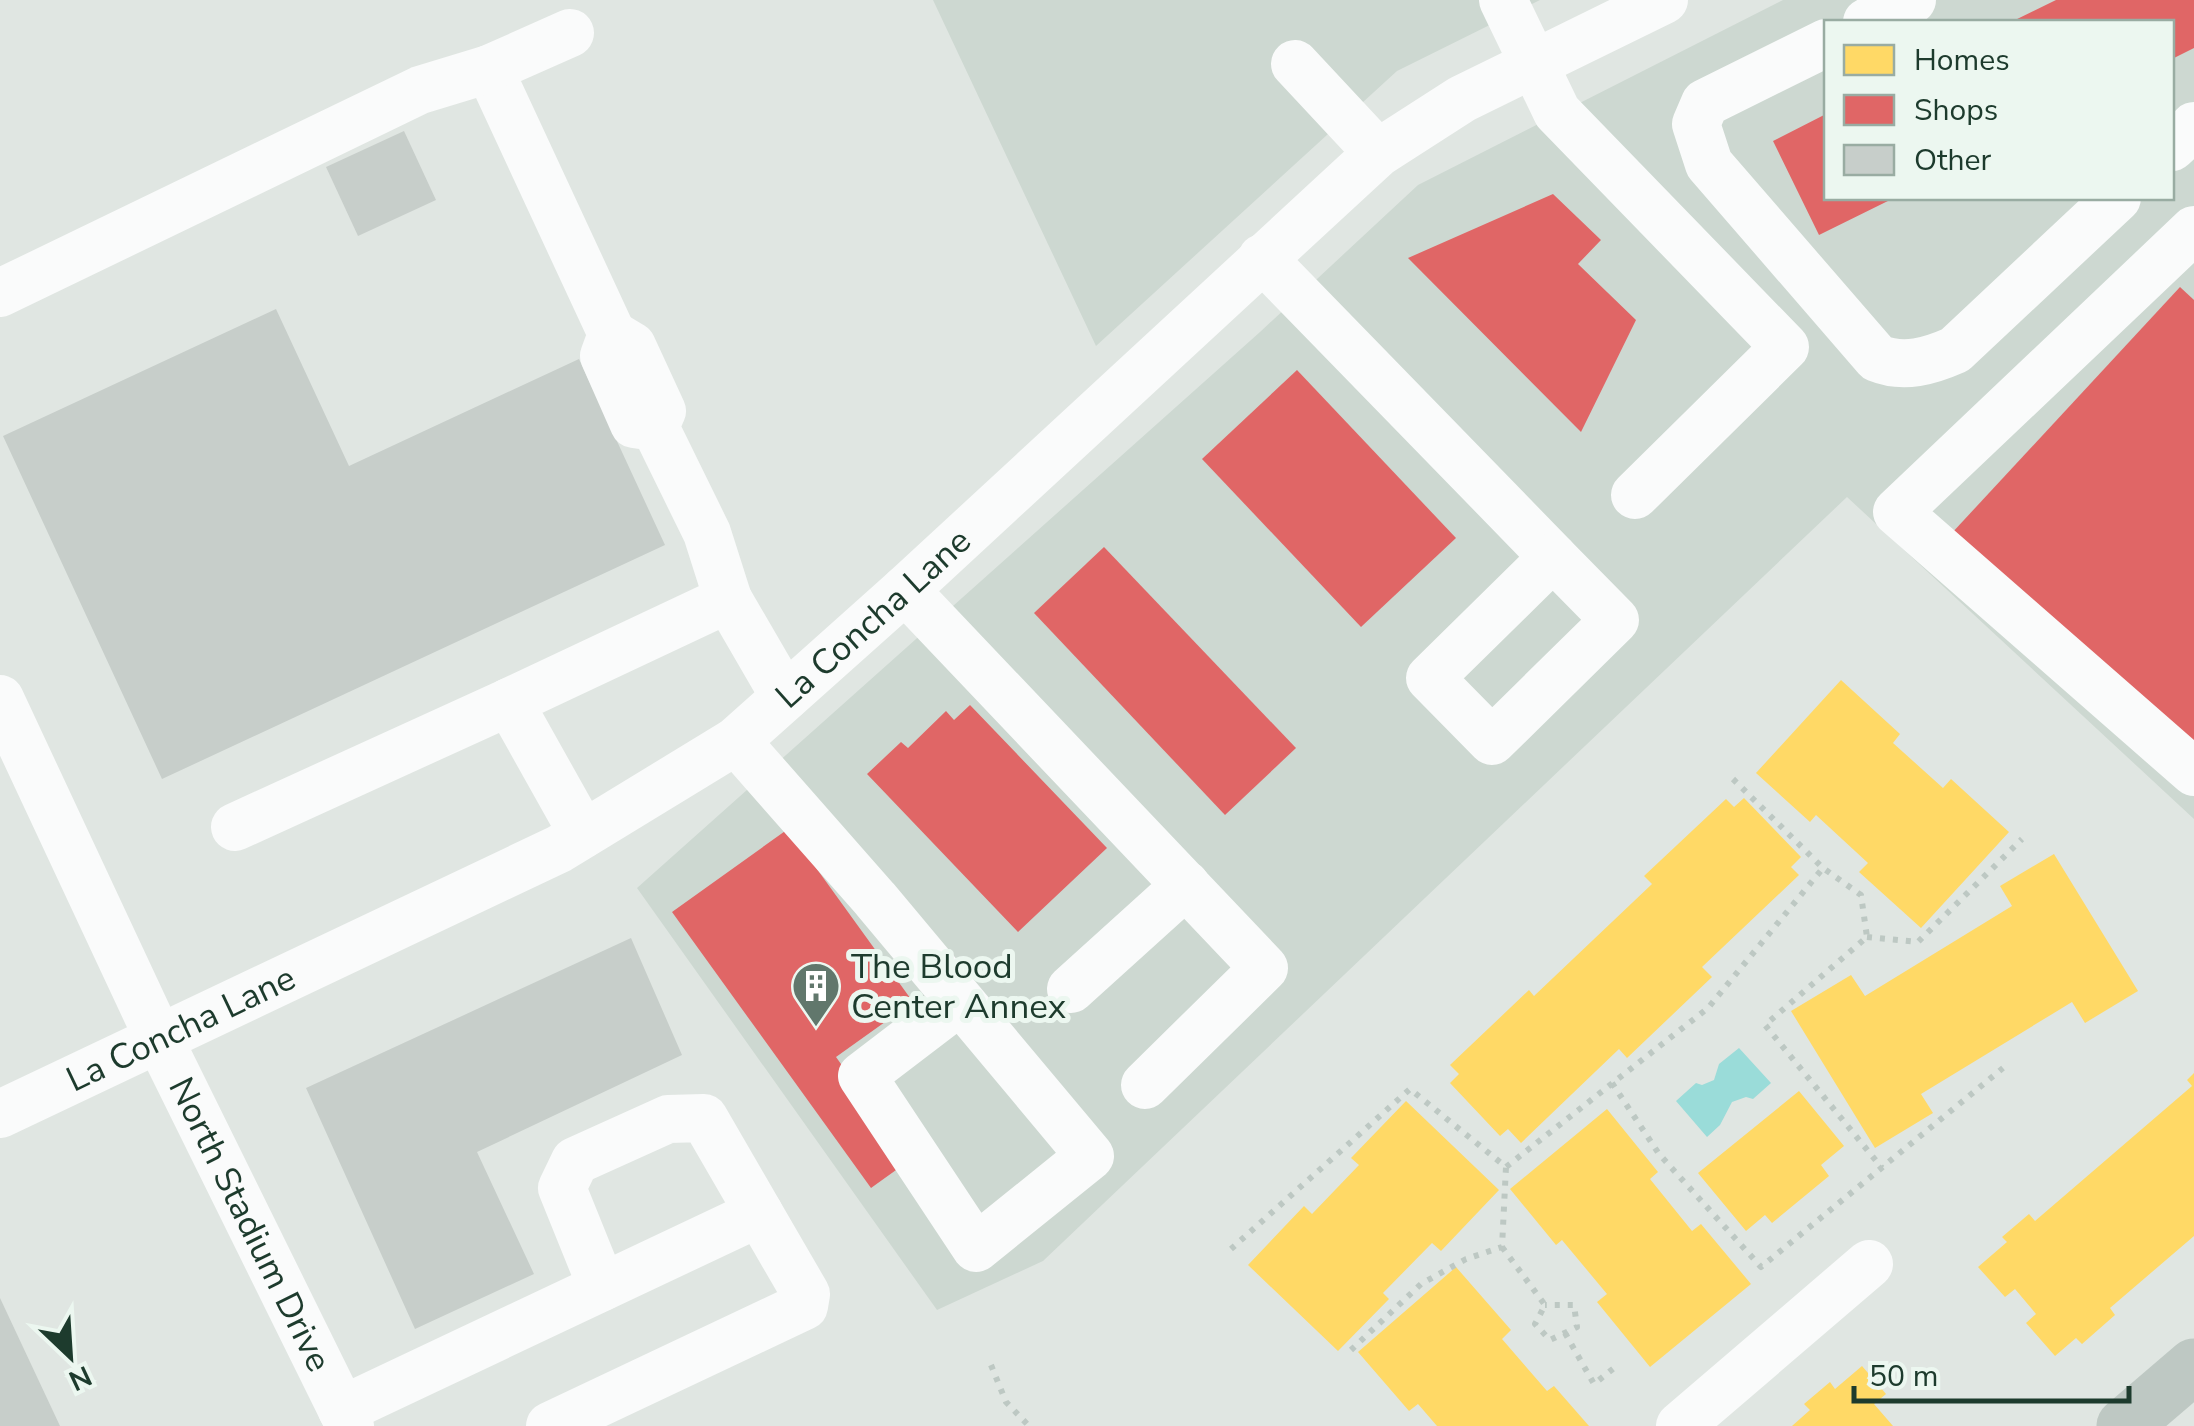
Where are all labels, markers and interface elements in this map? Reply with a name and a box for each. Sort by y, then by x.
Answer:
legend [1824,20,2174,200]
text: Homes [1914,40,2010,81]
text: Shops [1914,90,1998,131]
text: Other [1914,140,1992,181]
street label: La Concha Lane [765,518,981,719]
place label: The Blood Center Annex [851,943,1066,1030]
street label: La Concha Lane [59,954,303,1103]
building icon: The Blood Center Annex [790,960,842,1028]
street label: North Stadium Drive [158,1070,342,1380]
north arrow [20,1306,120,1406]
scale bar [1854,1341,2129,1403]
text: N [63,1356,98,1399]
text: 50 m [1869,1356,1938,1397]

